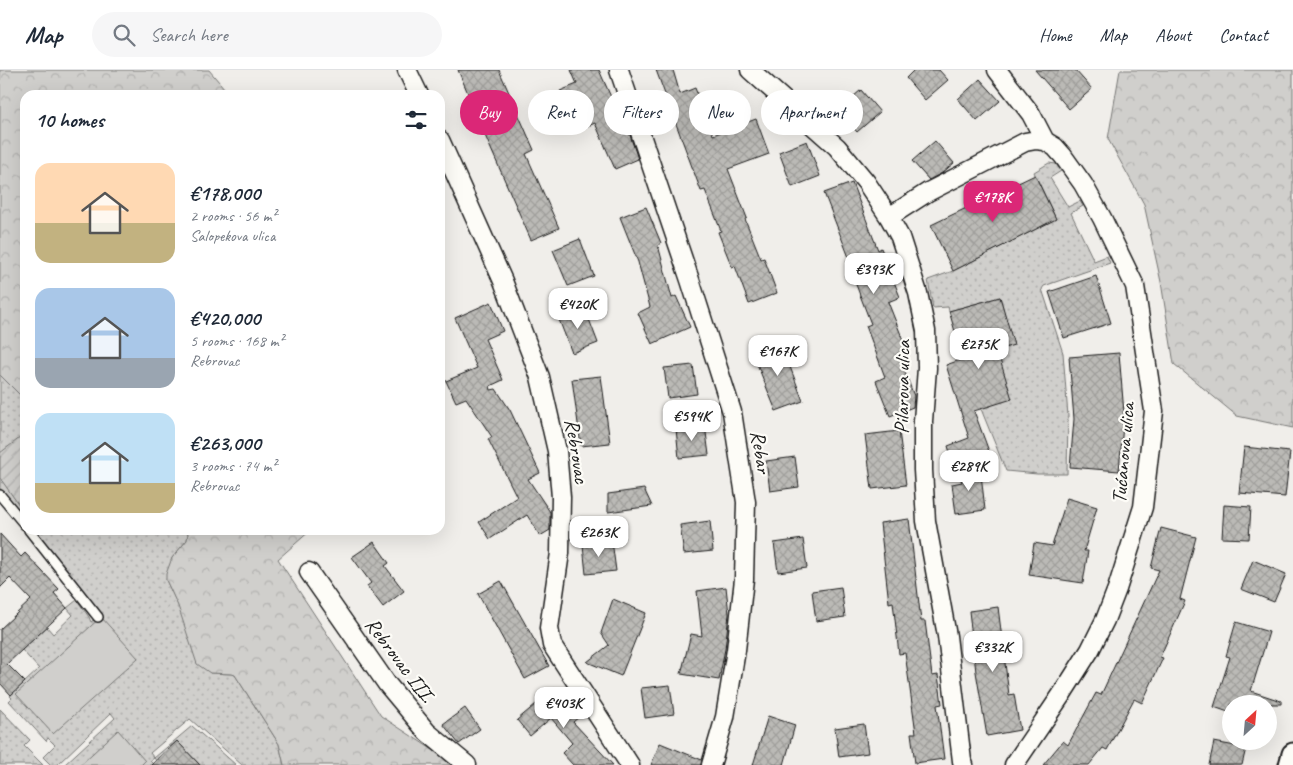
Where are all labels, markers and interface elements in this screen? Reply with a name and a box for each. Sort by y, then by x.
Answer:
search box [92,12,442,57]
text: Map [25,20,62,50]
icon: search [110,21,138,49]
text: Search here [150,23,228,47]
text: Home [1039,24,1072,46]
text: Map [1100,24,1127,46]
text: About [1155,24,1191,46]
text: Contact [1219,24,1268,46]
chip: Buy [460,90,518,135]
chip: Rent [528,90,594,135]
chip: Filters [604,90,679,135]
chip: New [689,90,751,135]
chip: Apartment [761,90,863,135]
icon: filters [402,106,430,134]
text: 10 homes [35,107,104,133]
text: €178,000 [190,180,260,206]
pin: €178K [958,180,1028,223]
icon: home [75,183,135,243]
text: €178K [975,187,1011,207]
text: 2 rooms · 56 m² [190,206,276,226]
text: Salopekova ulica [190,226,275,246]
pin: €393K [839,252,909,295]
text: €393K [856,259,892,279]
pin: €420K [543,288,613,330]
text: €420K [560,294,596,314]
text: €420,000 [190,305,260,331]
icon: home [75,308,135,368]
pin: €275K [944,328,1014,370]
text: 5 rooms · 168 m² [190,331,284,351]
pin: €167K [743,334,813,377]
text: €275K [961,334,997,354]
street label: Pilarova ulica [888,338,916,434]
text: €167K [759,341,797,361]
text: Rebrovac [190,351,240,371]
street label: Tućanova ulica [1106,399,1141,504]
pin: €594K [657,400,727,442]
text: €594K [674,406,710,426]
street label: Rebrovac [559,417,595,487]
street label: Rebar [745,429,777,477]
text: €263,000 [190,430,261,456]
icon: home [75,433,135,493]
pin: €289K [934,450,1004,492]
text: 3 rooms · 74 m² [190,456,276,476]
text: €289K [951,456,987,476]
text: Rebrovac [190,476,240,496]
pin: €263K [564,516,634,558]
text: €263K [580,522,618,542]
street label: Rebrovac III. [360,612,441,708]
pin: €332K [958,630,1028,673]
text: €332K [975,637,1011,657]
pin: €403K [529,686,599,729]
text: €403K [546,693,582,713]
north arrow [1222,695,1278,750]
map controls [1222,695,1277,750]

